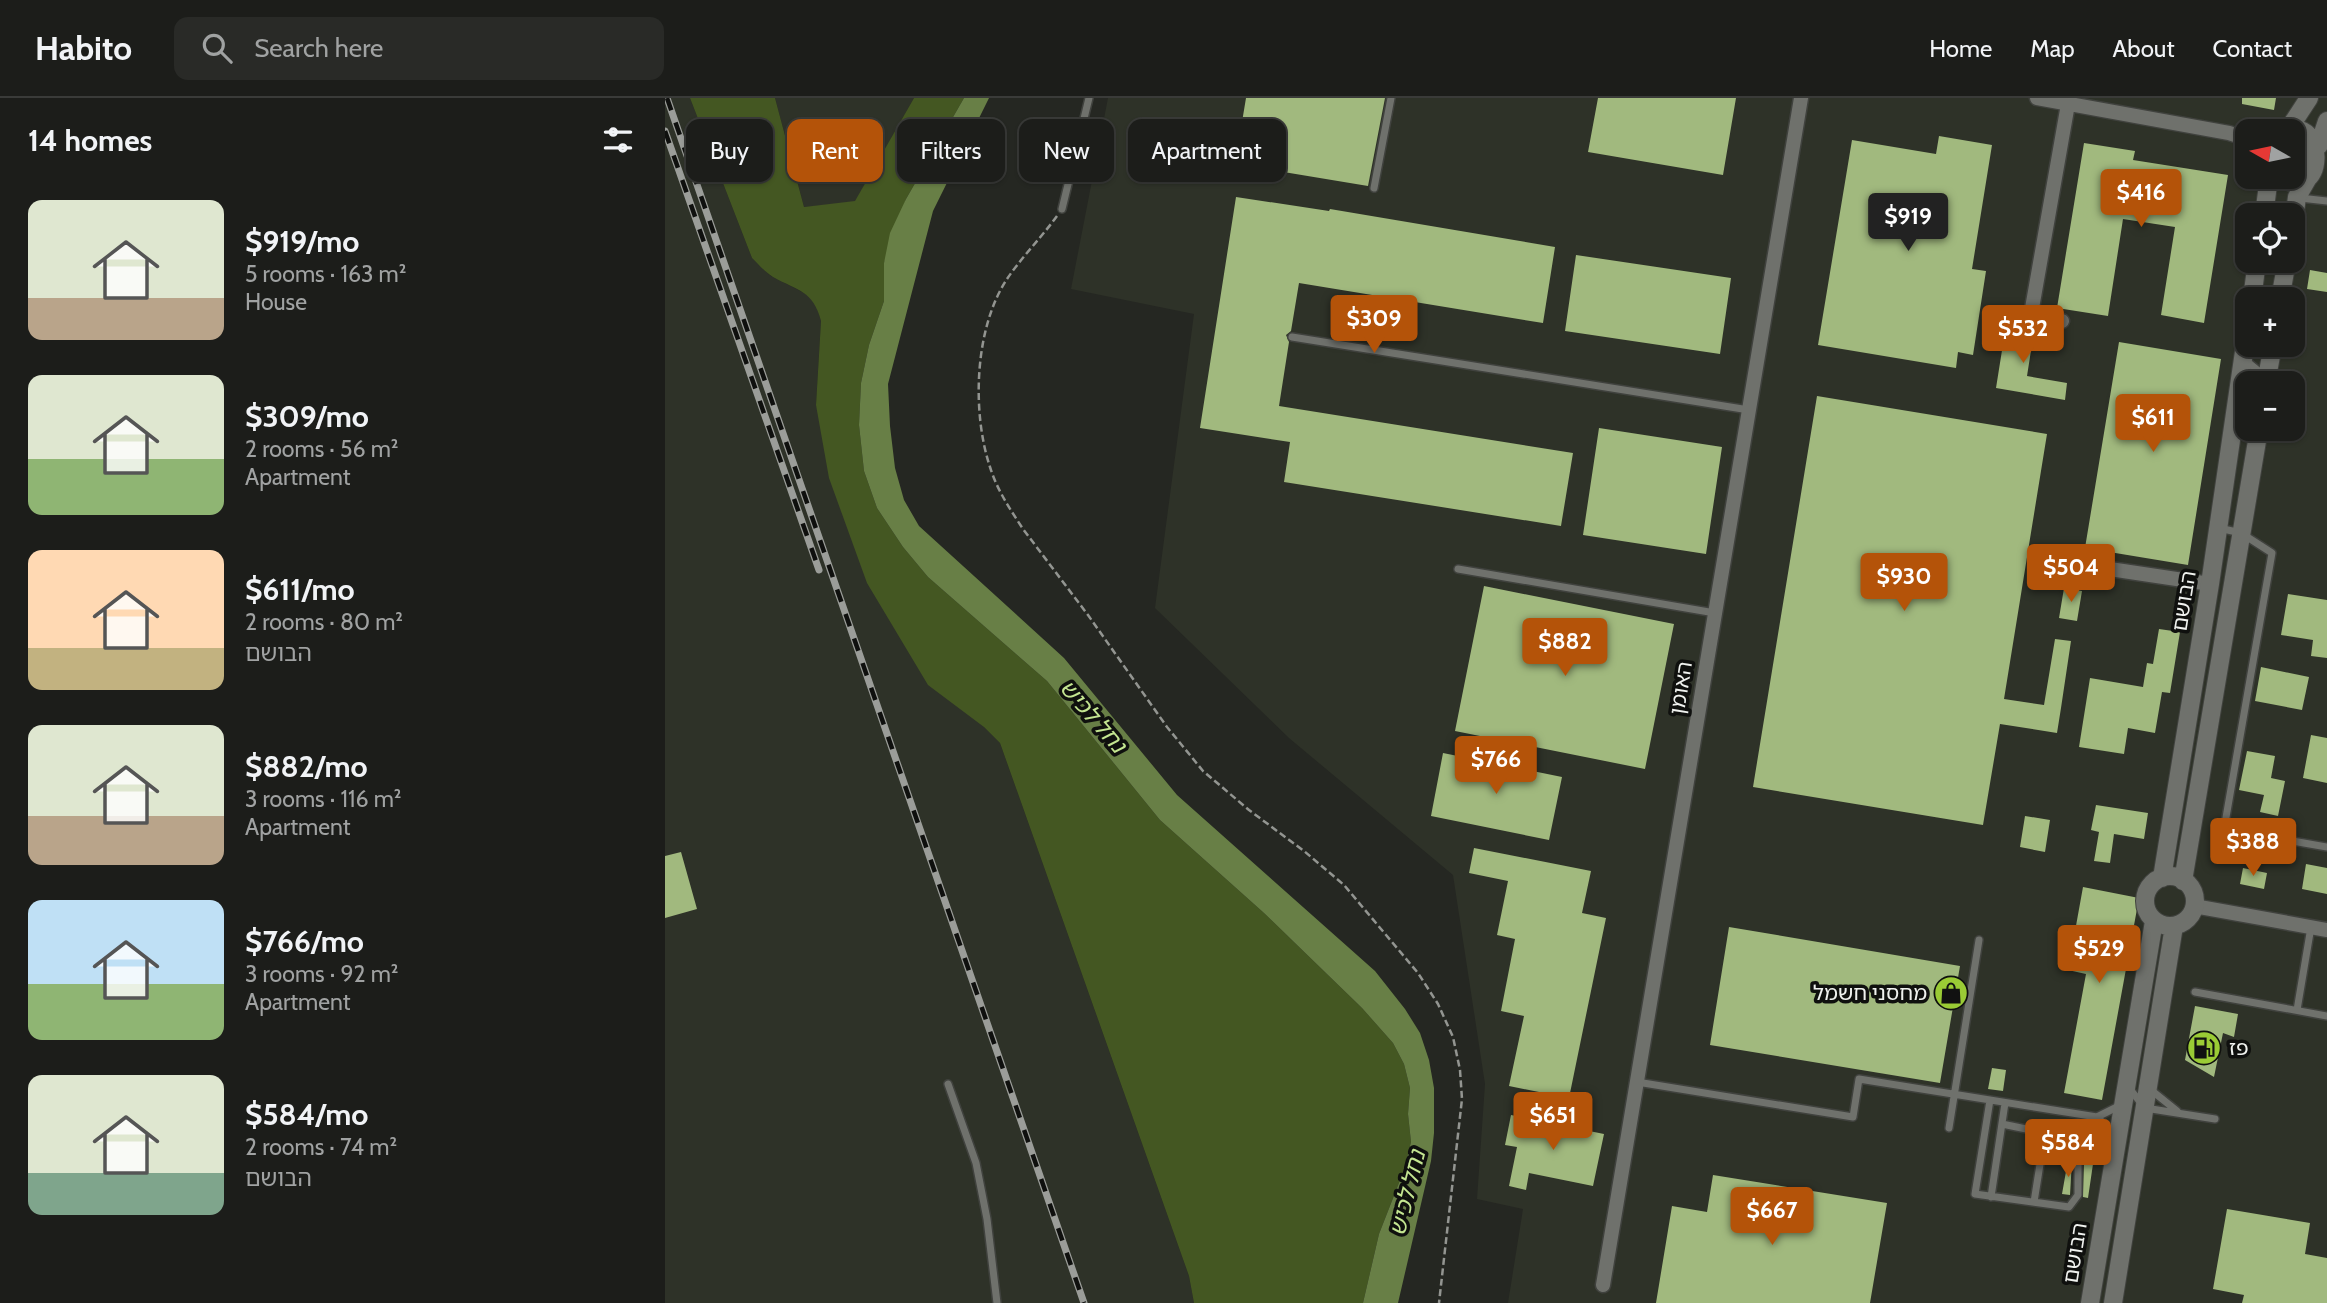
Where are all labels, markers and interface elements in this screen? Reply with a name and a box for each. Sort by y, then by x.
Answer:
search box [174,17,664,80]
text: Habito [35,28,132,68]
icon: search [198,29,236,67]
text: Search here [254,32,383,64]
text: Home [1929,34,1992,63]
text: Map [2030,34,2075,63]
text: About [2113,34,2175,63]
text: Contact [2213,34,2292,63]
chip: Buy [686,119,773,182]
chip: Rent [787,119,883,182]
chip: Filters [897,119,1005,182]
chip: New [1019,119,1114,182]
chip: Apartment [1128,119,1286,182]
north arrow [2235,119,2305,189]
map controls [2235,119,2305,441]
icon: filters [599,121,637,159]
text: 14 homes [28,122,152,159]
pin: $416 [2100,170,2182,229]
text: $416 [2117,178,2165,206]
pin: $919 [1867,194,1949,253]
text: $919 [1884,202,1932,230]
button: locate [2235,203,2305,273]
text: $919/mo [245,223,359,260]
icon: home [84,228,168,312]
text: 5 rooms · 163 m² [245,260,406,288]
button: + [2235,287,2305,357]
text: House [245,288,307,316]
pin: $309 [1333,296,1415,355]
text: $309 [1347,304,1401,332]
pin: $532 [1982,306,2064,365]
text: $532 [1998,314,2048,342]
button: − [2235,371,2305,441]
pin: $611 [2112,394,2194,454]
text: $309/mo [245,398,369,435]
icon: home [84,403,168,487]
text: $611 [2131,403,2175,431]
text: 2 rooms · 56 m² [245,435,399,463]
text: Apartment [245,463,350,491]
pin: $504 [2030,545,2112,604]
text: $504 [2043,553,2099,581]
pin: $930 [1863,554,1945,613]
text: $930 [1877,562,1931,590]
street label: הבושם [2166,569,2201,633]
text: $611/mo [245,571,355,608]
icon: home [84,578,168,662]
text: 2 rooms · 80 m² [245,608,403,636]
pin: $882 [1524,618,1606,678]
text: $882 [1538,627,1592,655]
text: הבושם [245,639,312,667]
street label: האומן [1664,660,1697,716]
water label: נחל לכיש [1054,674,1134,760]
pin: $766 [1455,736,1537,796]
text: $766 [1471,745,1521,773]
text: $882/mo [245,748,368,785]
icon: home [84,753,168,837]
text: 3 rooms · 116 m² [245,785,401,813]
text: Apartment [245,813,350,841]
pin: $388 [2212,818,2294,878]
text: $388 [2226,827,2280,855]
text: $766/mo [245,923,364,960]
pin: $529 [2058,926,2140,985]
icon: home [84,928,168,1012]
text: $529 [2074,934,2124,962]
text: 3 rooms · 92 m² [245,960,399,988]
shop icon: מחסני חשמל [1932,974,1970,1012]
place label: מחסני חשמל [1813,980,1927,1005]
text: Apartment [245,988,350,1016]
fuel station icon: פז [2185,1029,2223,1067]
place label: פז [2229,1035,2249,1060]
pin: $651 [1512,1093,1594,1152]
text: $584/mo [245,1096,368,1133]
text: $651 [1529,1101,1577,1129]
icon: home [84,1103,168,1187]
pin: $584 [2027,1119,2109,1179]
text: $584 [2041,1128,2095,1156]
text: 2 rooms · 74 m² [245,1133,397,1161]
water label: נחל לכיש [1383,1145,1432,1239]
text: הבושם [245,1164,312,1192]
pin: $667 [1731,1188,1813,1247]
text: $667 [1747,1196,1797,1224]
street label: הבושם [2057,1221,2092,1285]

